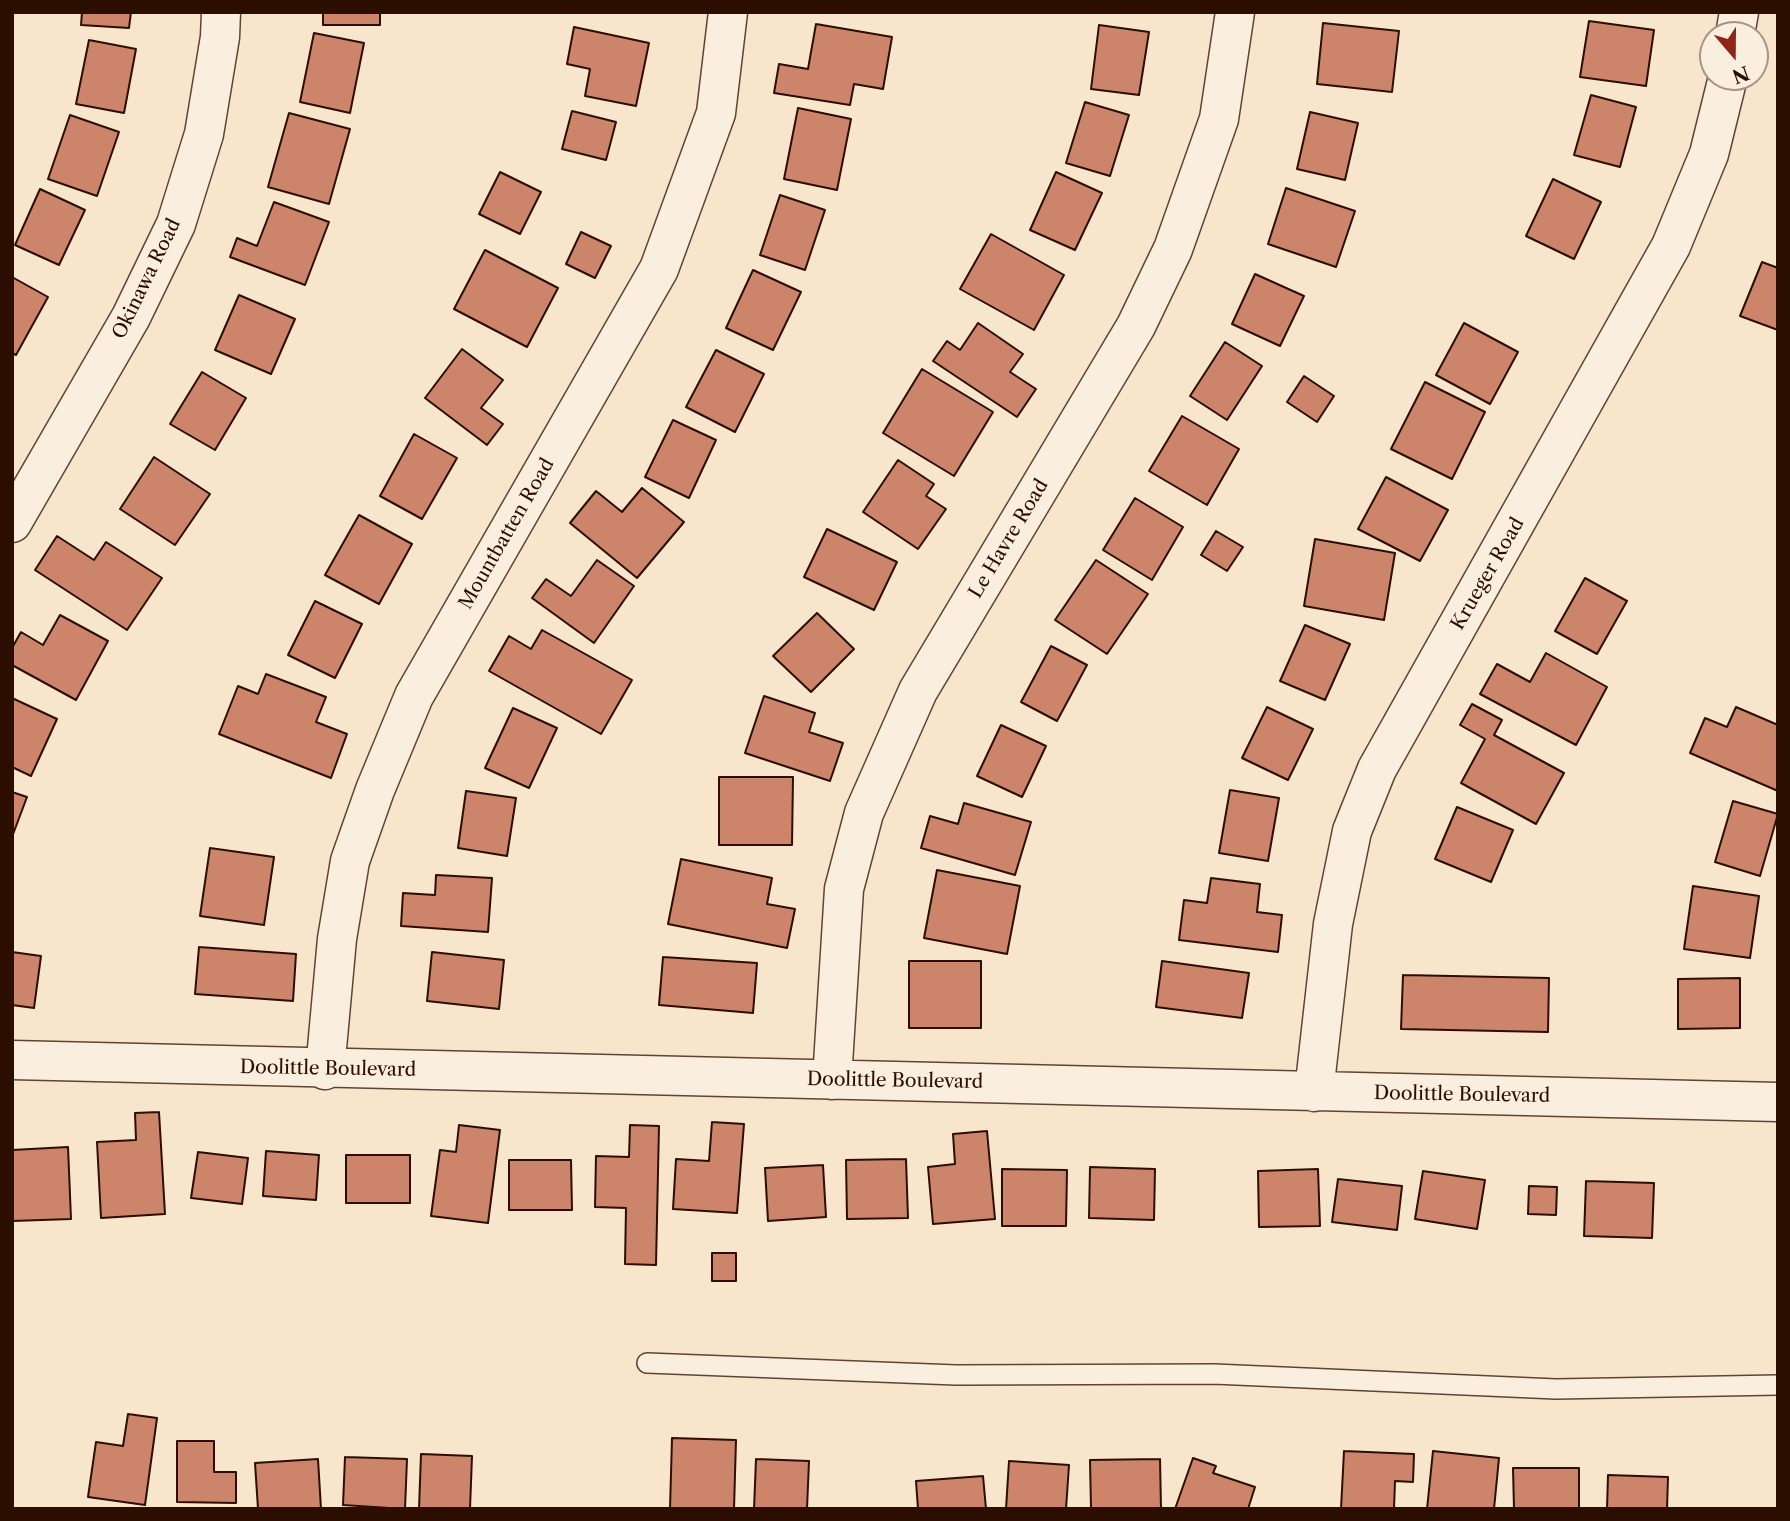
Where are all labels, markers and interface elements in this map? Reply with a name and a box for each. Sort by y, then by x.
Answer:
north arrow [1699,21,1769,91]
text: N [1729,61,1752,88]
street label: Okinawa Road [108,215,186,343]
street label: Mountbatten Road [455,455,559,613]
street label: Le Havre Road [965,475,1053,603]
street label: Krueger Road [1447,514,1529,634]
street label: Doolittle Boulevard [240,1056,416,1082]
street label: Doolittle Boulevard [807,1068,983,1094]
street label: Doolittle Boulevard [1374,1082,1550,1108]

